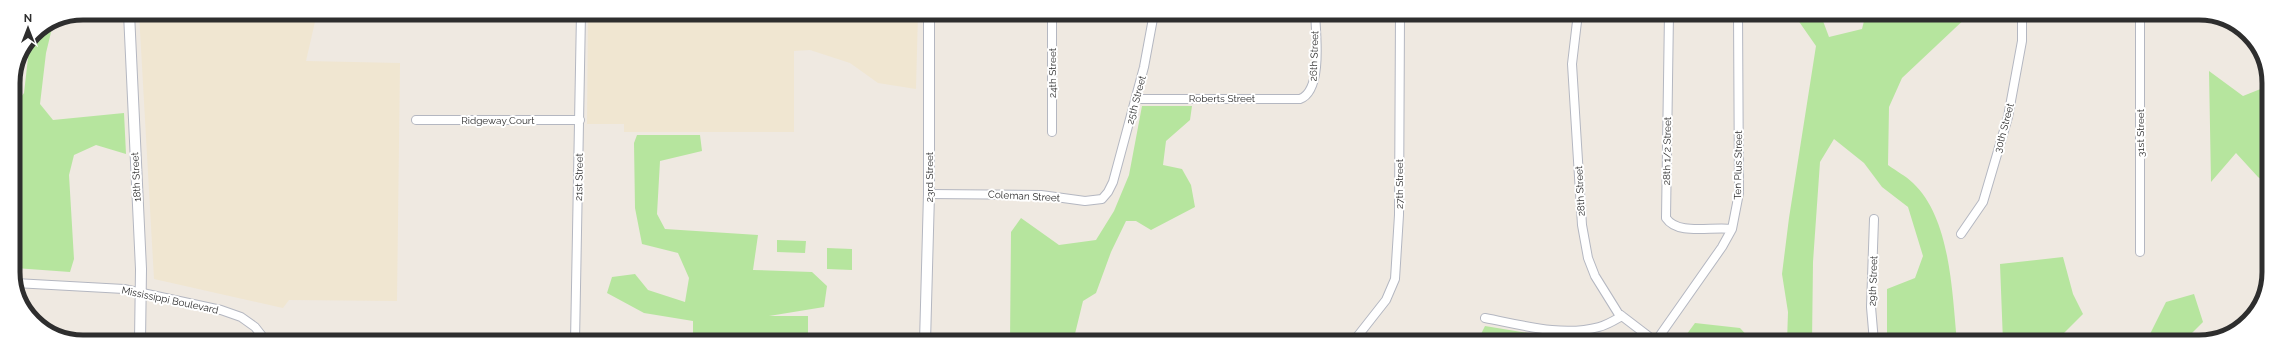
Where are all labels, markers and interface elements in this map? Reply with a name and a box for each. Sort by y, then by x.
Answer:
north arrow [8,8,48,48]
text: N [24,12,32,25]
street label: 26th Street [1308,30,1320,82]
street label: 24th Street [1047,47,1058,98]
street label: 25th Street [1124,74,1148,126]
street label: Roberts Street [1189,93,1256,104]
street label: 30th Street [1992,101,2016,154]
street label: 31st Street [2135,108,2146,157]
street label: Ridgeway Court [461,115,535,126]
street label: 28th 1/2 Street [1661,116,1673,185]
street label: Ten Plus Street [1732,130,1744,200]
street label: 18th Street [129,151,143,202]
street label: 23rd Street [924,151,935,202]
street label: 21st Street [573,152,585,201]
street label: 27th Street [1394,158,1405,209]
street label: 28th Street [1573,165,1587,217]
street label: Coleman Street [988,189,1061,203]
street label: 29th Street [1867,255,1879,306]
street label: Mississippi Boulevard [120,284,220,316]

